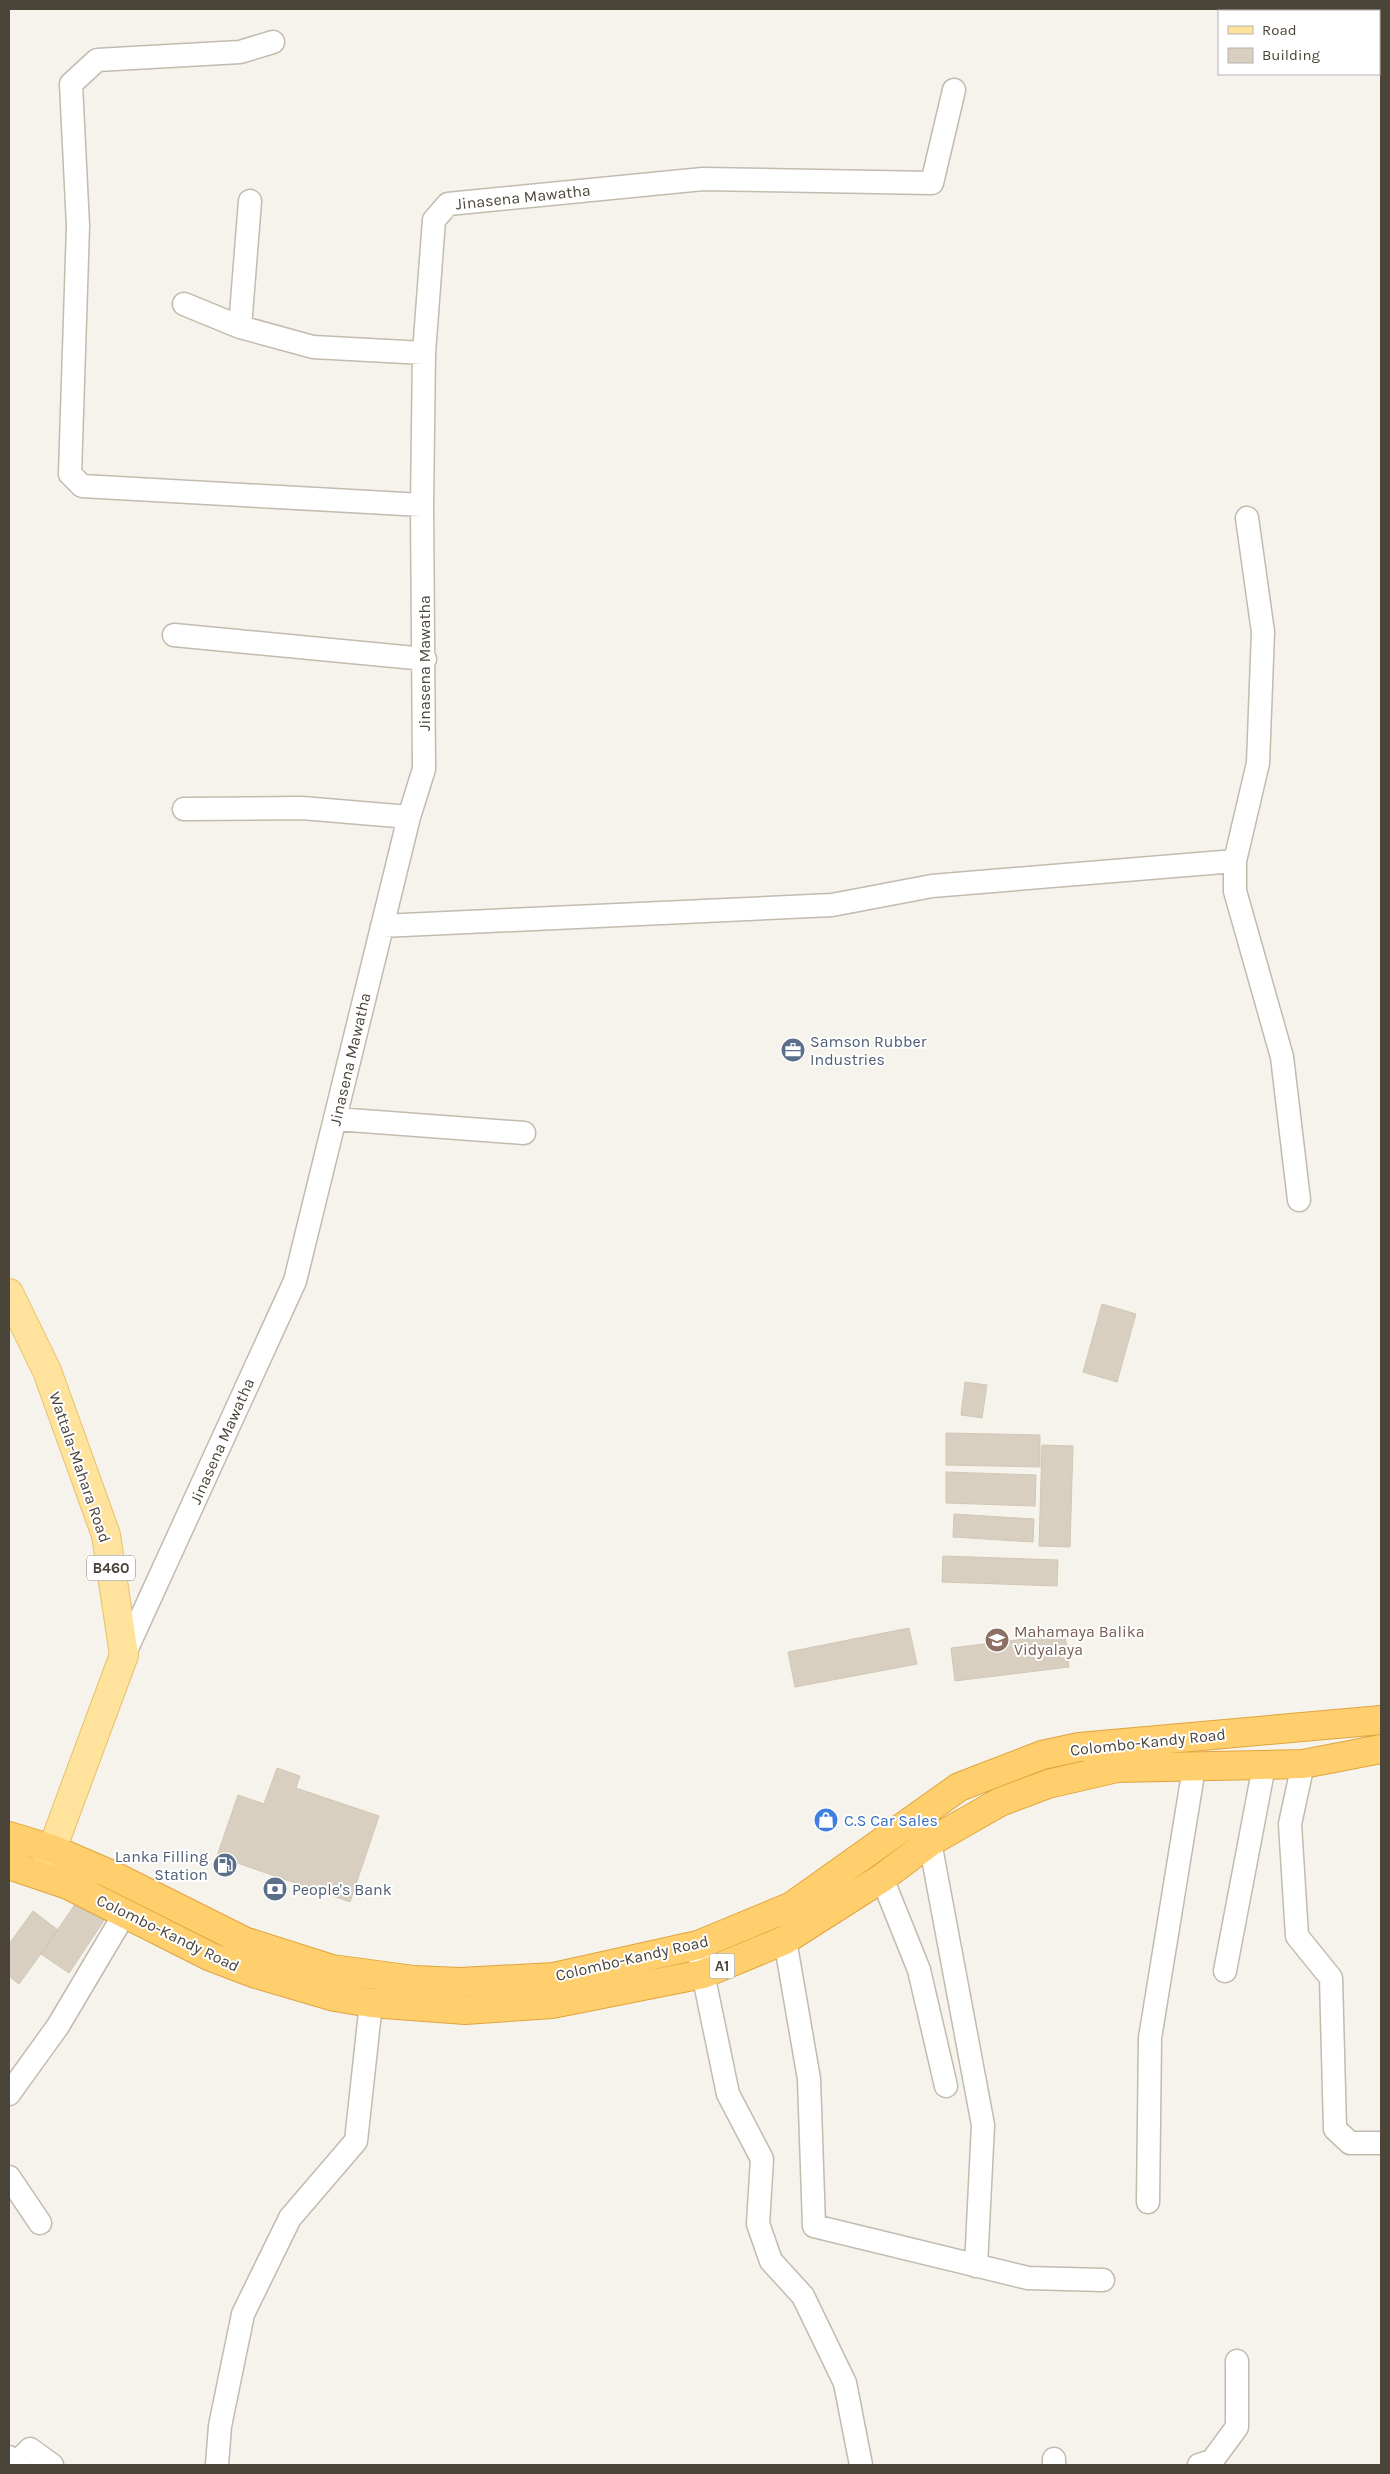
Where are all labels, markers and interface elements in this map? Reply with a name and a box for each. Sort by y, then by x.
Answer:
legend [1218,10,1380,75]
text: Road [1262,21,1297,39]
text: Building [1262,46,1320,64]
street label: Jinasena Mawatha [454,180,592,214]
street label: Jinasena Mawatha [415,595,434,731]
street label: Jinasena Mawatha [325,991,375,1127]
place label: Samson Rubber Industries [810,1032,927,1069]
office icon: Samson Rubber Industries [780,1037,806,1063]
street label: Jinasena Mawatha [186,1375,258,1507]
street label: Wattala-Mahara Road [45,1389,115,1545]
road number: B460 [87,1556,135,1580]
place label: Mahamaya Balika Vidyalaya [1014,1622,1144,1659]
school or university icon: Mahamaya Balika Vidyalaya [984,1627,1010,1653]
street label: Colombo-Kandy Road [1069,1724,1227,1760]
shop icon: C.S Car Sales [813,1807,839,1833]
place label: C.S Car Sales [844,1811,938,1830]
place label: Lanka Filling Station [115,1847,208,1884]
fuel station icon: Lanka Filling Station [212,1852,238,1878]
bank icon: People's Bank [262,1876,288,1902]
place label: People's Bank [292,1880,392,1899]
street label: Colombo-Kandy Road [94,1890,242,1976]
street label: Colombo-Kandy Road [554,1931,710,1985]
road number: A1 [710,1954,734,1978]

